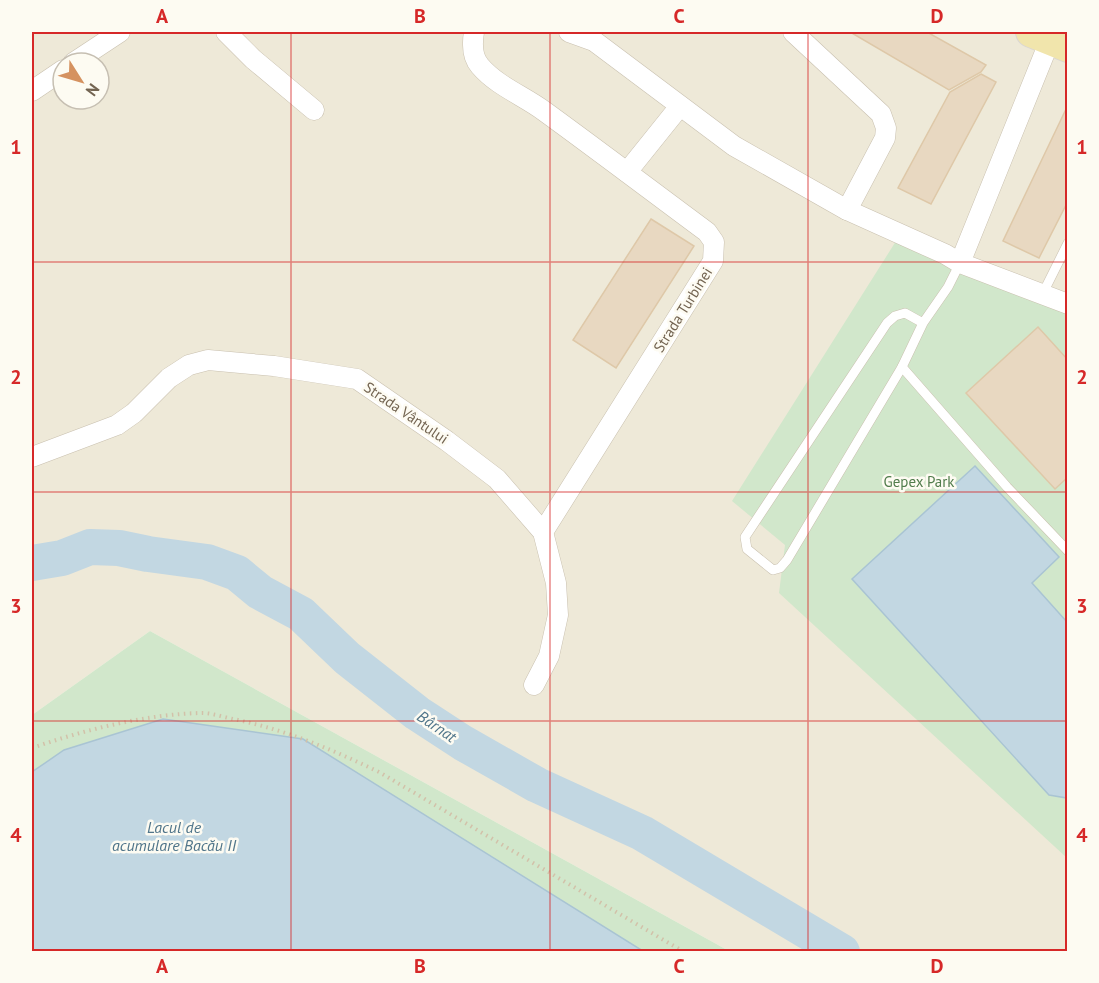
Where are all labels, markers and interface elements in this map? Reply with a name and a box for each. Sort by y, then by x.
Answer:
text: A [156,3,169,29]
text: B [414,3,426,29]
text: C [673,3,685,29]
text: D [931,3,944,29]
north arrow [51,51,111,111]
text: N [82,80,104,100]
text: 1 [10,134,22,160]
text: 1 [1076,134,1088,160]
street label: Strada Turbinei [649,264,716,356]
text: 2 [10,364,22,390]
text: 2 [1076,364,1088,390]
street label: Strada Vântului [360,377,452,448]
park label: Gepex Park [883,472,955,491]
text: 3 [10,593,22,619]
text: 3 [1076,593,1088,619]
water label: Bârnat [414,706,461,747]
water label: Lacul de acumulare Bacău II [112,817,237,855]
text: 4 [10,822,22,848]
text: 4 [1076,822,1088,848]
text: A [156,953,169,979]
text: B [414,953,426,979]
text: C [673,953,685,979]
text: D [931,953,944,979]

